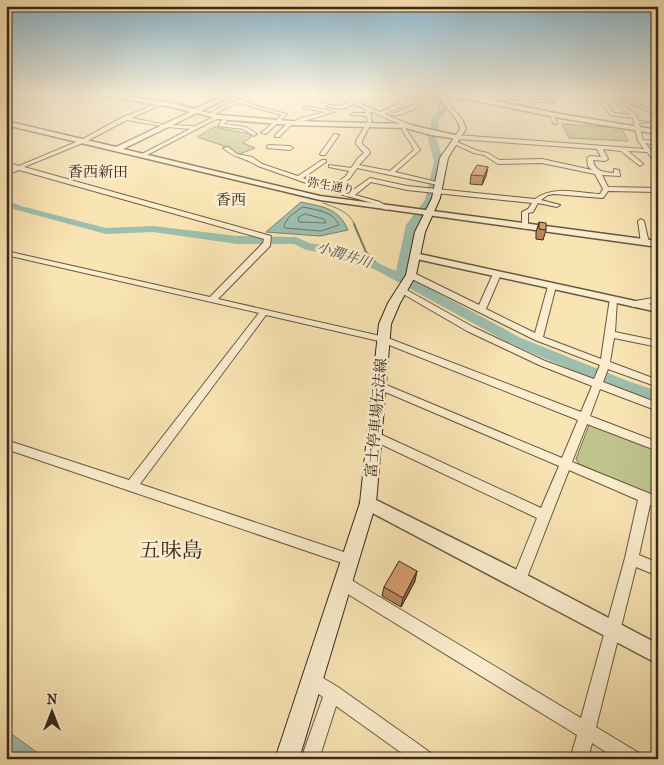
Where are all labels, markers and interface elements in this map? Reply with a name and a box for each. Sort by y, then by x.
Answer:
district label: 香西新田 [68,163,128,181]
street label: 弥生通り [306,175,356,197]
district label: 香西 [216,191,246,209]
water label: 小潤井川 [315,238,375,272]
street label: 富士停車場伝法線 [362,357,390,479]
district label: 五味島 [140,538,203,562]
north arrow [28,688,78,738]
text: N [47,691,58,708]

